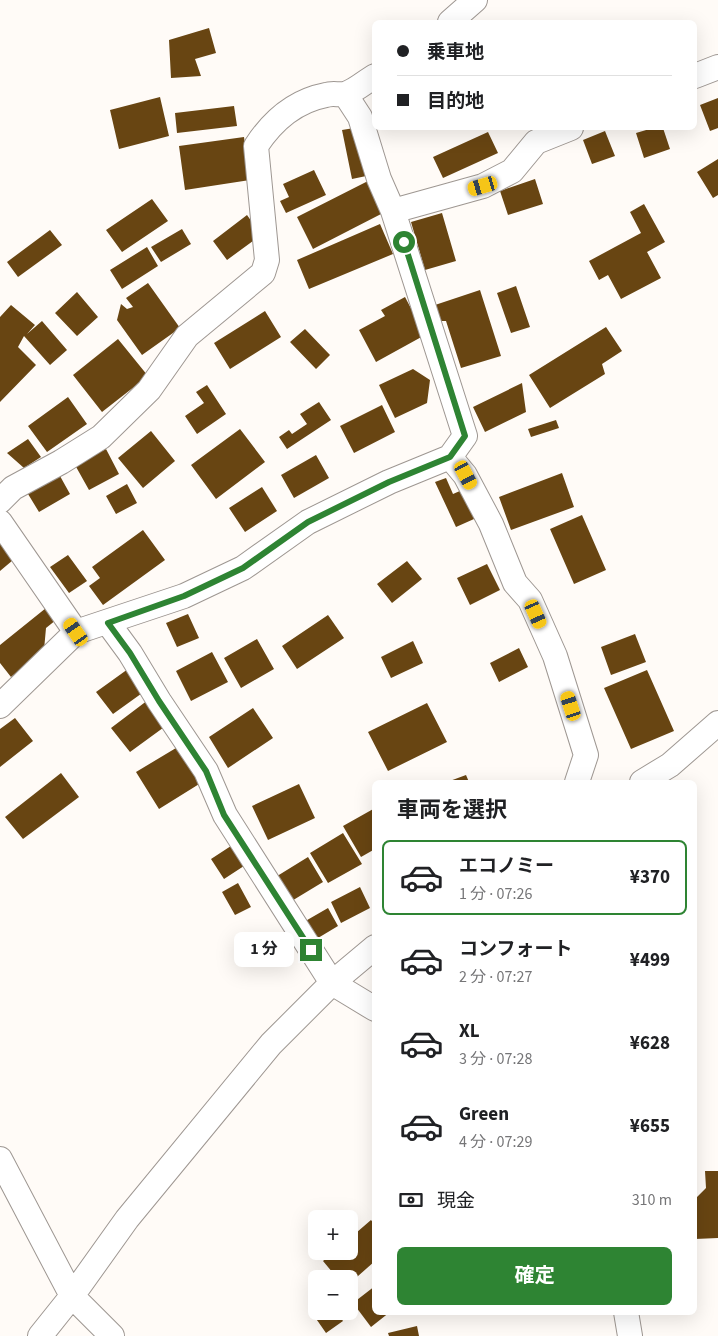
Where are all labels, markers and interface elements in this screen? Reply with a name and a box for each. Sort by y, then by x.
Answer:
text: 乗車地 [427,39,484,66]
text: 目的地 [427,88,484,115]
car [466,175,499,197]
route start [393,231,415,253]
car [452,458,479,492]
car [523,597,548,631]
car [61,615,90,649]
car [559,689,582,723]
text: 車両を選択 [397,794,507,826]
text: エコノミー [459,853,554,880]
icon: car [399,855,444,900]
text: ¥370 [630,864,670,891]
text: 1 分 · 07:26 [459,883,532,905]
callout: 1 分 [234,932,294,968]
text: コンフォート [459,936,572,963]
text: 1 分 [250,938,278,960]
icon: car [399,938,444,983]
route end [300,939,322,961]
text: ¥499 [630,947,670,974]
text: 2 分 · 07:27 [459,966,532,988]
text: XL [459,1018,480,1045]
icon: car [399,1021,444,1066]
text: ¥628 [630,1030,670,1057]
text: 3 分 · 07:28 [459,1048,532,1070]
text: Green [459,1101,509,1128]
icon: car [399,1104,444,1149]
text: ¥655 [630,1113,670,1140]
text: 4 分 · 07:29 [459,1131,532,1153]
icon: cash [397,1186,425,1214]
text: 現金 [437,1188,475,1215]
text: 310 m [632,1189,672,1211]
map controls [308,1210,358,1320]
button: + [308,1210,358,1260]
button: 確定 [397,1247,672,1305]
button: − [308,1270,358,1320]

